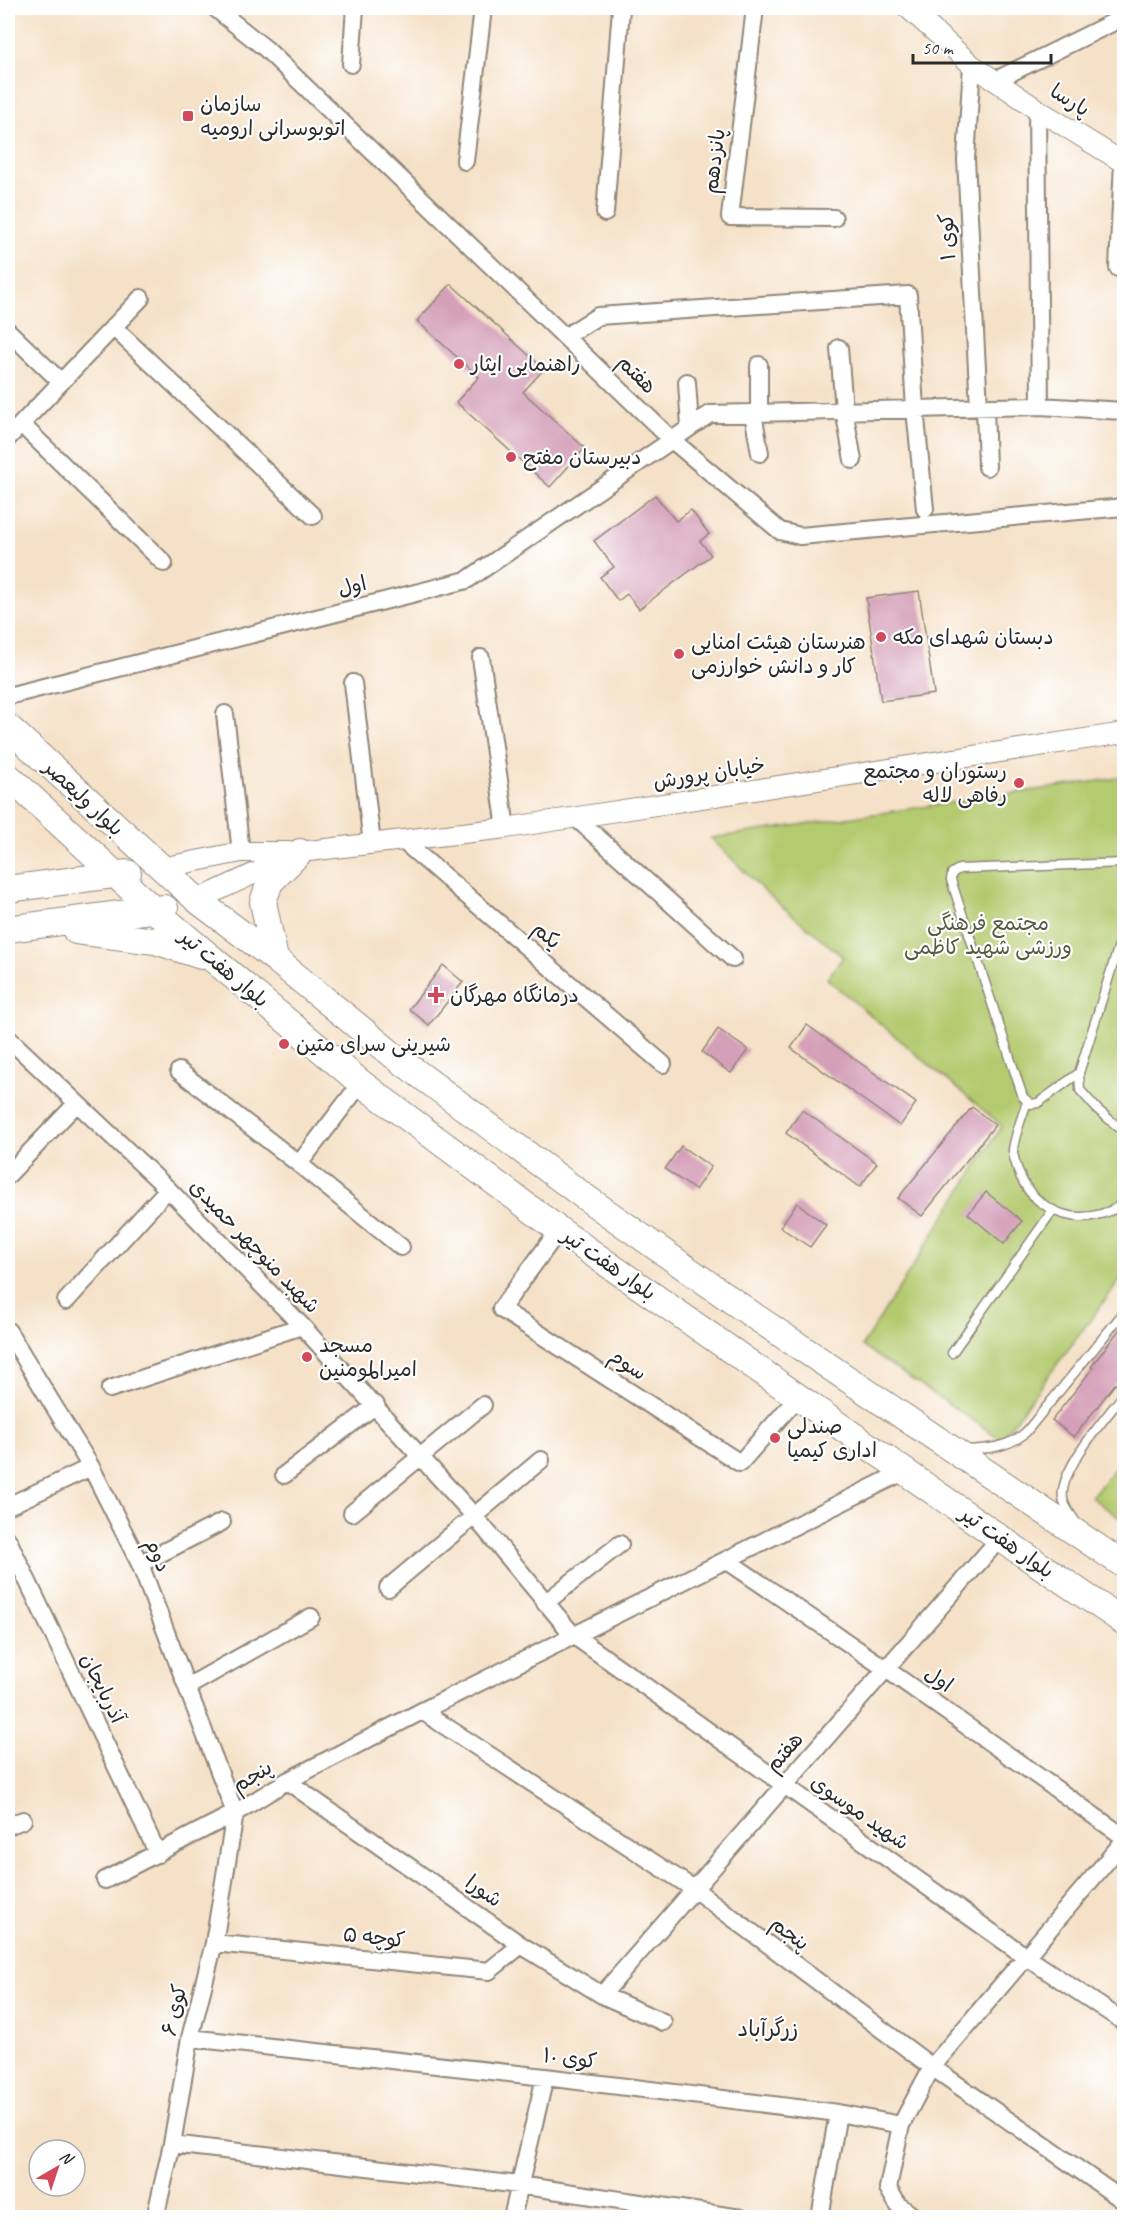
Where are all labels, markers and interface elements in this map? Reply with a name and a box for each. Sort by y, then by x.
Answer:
scale bar [913,27,1051,65]
text: 50 m [922,37,955,59]
street label: پارسا [1045,78,1095,122]
place label: سازمان اتوبوسرانی ارومیه [200,91,345,142]
marker: سازمان اتوبوسرانی ارومیه [181,109,195,123]
street label: پانزدهم [697,127,734,195]
street label: کوی ۱ [933,213,961,261]
street label: هفتم [610,349,662,401]
place label: راهنمایی ایثار [469,351,581,378]
marker: راهنمایی ایثار [452,357,466,371]
place label: دبیرستان مفتح [523,444,641,471]
marker: دبیرستان مفتح [504,450,518,464]
street label: اول [335,570,369,602]
place label: دبستان شهدای مکه [893,624,1054,650]
place label: هنرستان هیئت امنایی کار و دانش خوارزمی [691,629,866,680]
marker: دبستان شهدای مکه [874,630,888,644]
marker: هنرستان هیئت امنایی کار و دانش خوارزمی [672,647,686,661]
street label: خیابان پرورش [651,751,767,795]
street label: بلوار ولیعصر [37,753,129,842]
place label: رستوران و مجتمع رفاهی لاله [863,758,1007,809]
marker: رستوران و مجتمع رفاهی لاله [1012,776,1026,790]
park label: مجتمع فرهنگی ورزشی شهید کاظمی [904,910,1072,961]
street label: یکم [525,915,567,957]
street label: بلوار هفت تیر [172,922,274,1013]
place label: درمانگاه مهرگان [450,982,579,1008]
marker: درمانگاه مهرگان [427,986,445,1004]
place label: شیرینی سرای متین [296,1031,451,1058]
marker: شیرینی سرای متین [277,1037,291,1051]
street label: شهبد منوچهر حمیدی [184,1173,326,1319]
street label: بلوار هفت تیر [555,1221,661,1306]
place label: مسجد امیرالمومنین [319,1332,417,1382]
street label: سوم [603,1342,652,1388]
marker: مسجد امیرالمومنین [300,1350,314,1364]
place label: صندلی اداری کیمیا [787,1413,877,1463]
marker: صندلی اداری کیمیا [768,1431,782,1445]
street label: بلوار هفت تیر [953,1499,1059,1584]
street label: دوم [136,1534,177,1577]
street label: آذربایجان [75,1649,131,1728]
street label: اول [920,1660,958,1698]
street label: هفتم [759,1727,811,1779]
street label: پنجم [227,1754,278,1801]
street label: شهید موسوی [806,1769,914,1855]
street label: شورا [461,1869,507,1913]
street label: پنجم [763,1910,815,1958]
street label: کوچه ۵ [342,1921,406,1953]
street label: کوی ۶ [155,1982,193,2038]
district label: زرگرآباد [738,2015,798,2043]
street label: کوی ۱۰ [542,2042,598,2074]
north arrow [27,2138,87,2198]
text: N [56,2146,78,2170]

